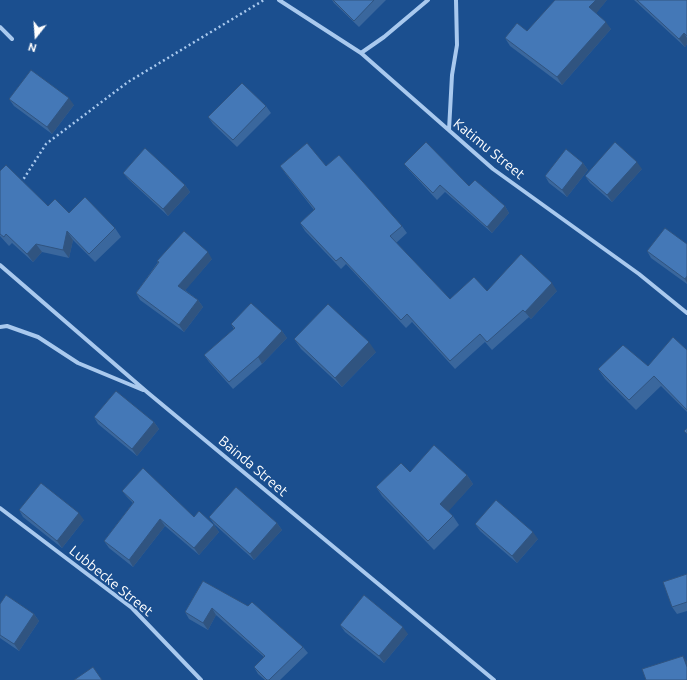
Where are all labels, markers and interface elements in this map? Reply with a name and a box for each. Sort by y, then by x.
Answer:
north arrow [16,16,56,56]
text: N [27,41,38,54]
street label: Katimu Street [450,115,528,183]
street label: Bainda Street [215,432,291,500]
street label: Lubbecke Street [66,542,156,620]

